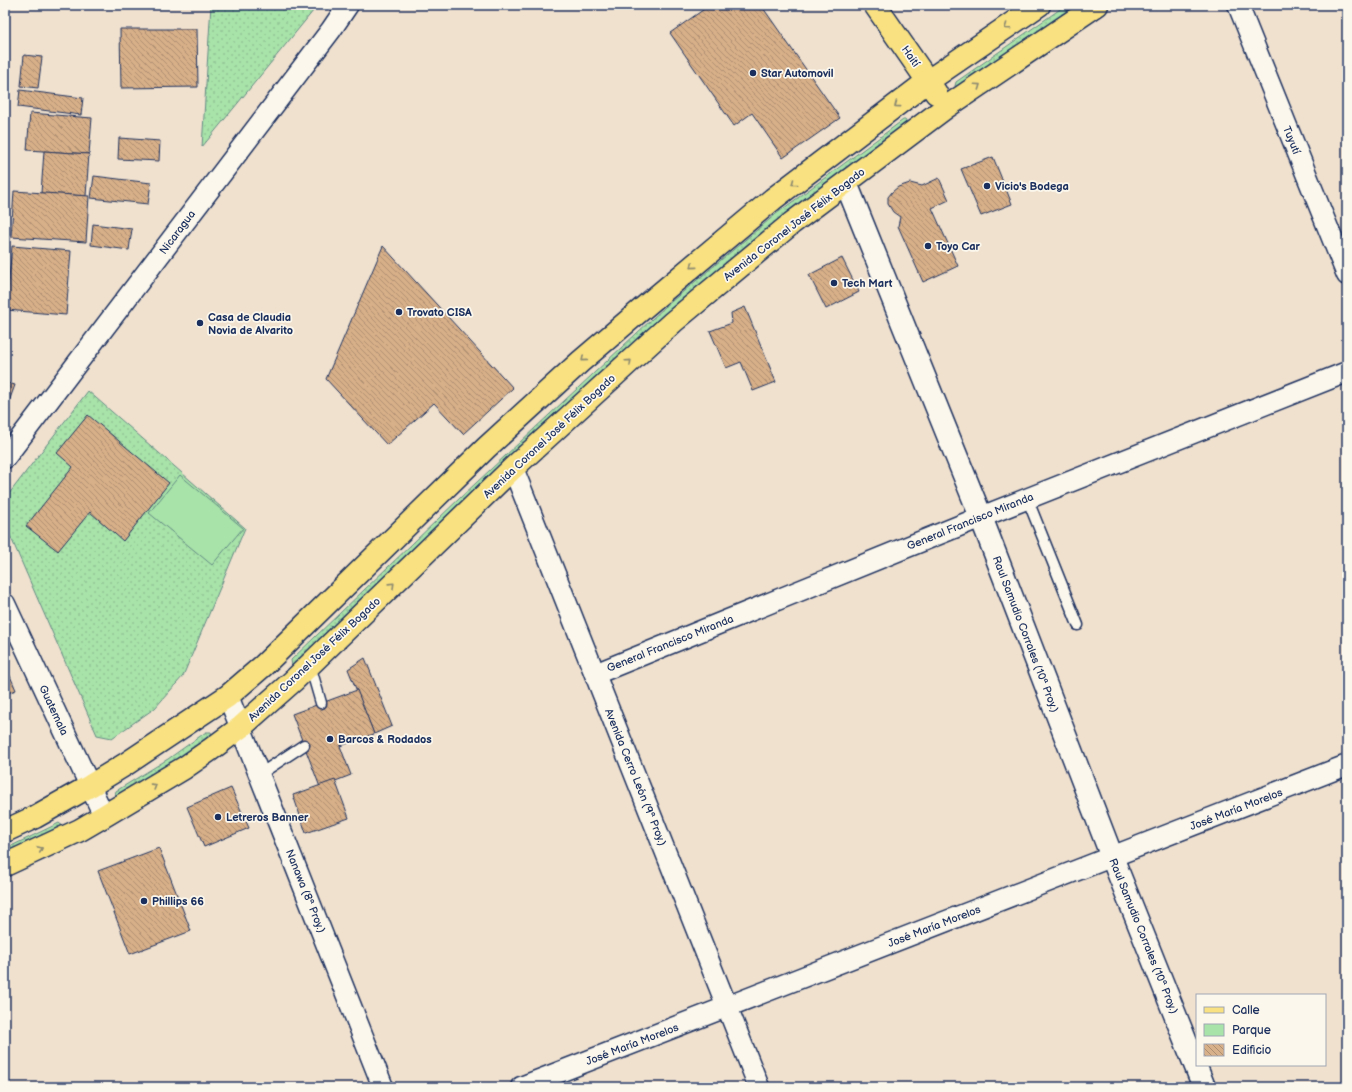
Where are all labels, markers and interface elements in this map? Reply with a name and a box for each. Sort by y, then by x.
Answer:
one-way arrow [1004,22,1011,30]
street label: Haití [899,43,923,70]
place label: Star Automovil [761,67,834,80]
marker: Star Automovil [748,68,758,78]
one-way arrow [973,84,980,91]
one-way arrow [895,100,902,107]
street label: Tuyutí [1280,124,1303,156]
street label: Avenida Coronel José Félix Bogado [721,165,868,284]
one-way arrow [791,179,798,186]
place label: Vicio's Bodega [995,180,1069,193]
marker: Vicio's Bodega [982,181,992,191]
street label: Nicaragua [157,208,198,257]
place label: Toyo Car [936,240,981,253]
marker: Toyo Car [923,241,933,251]
one-way arrow [690,261,698,268]
place label: Tech Mart [842,277,893,290]
marker: Tech Mart [829,278,839,288]
place label: Trovato CISA [407,306,472,319]
marker: Trovato CISA [394,307,404,317]
place label: Casa de Claudia Novia de Alvarito [208,311,293,337]
marker: Casa de Claudia Novia de Alvarito [195,318,205,328]
one-way arrow [581,355,588,362]
one-way arrow [624,359,632,367]
street label: Avenida Coronel José Félix Bogado [481,372,618,501]
street label: General Francisco Miranda [905,490,1035,553]
street label: Raul Samudio Corrales (10ª Proy.) [990,554,1061,714]
one-way arrow [387,582,395,590]
street label: Avenida Coronel José Félix Bogado [246,595,383,724]
street label: General Francisco Miranda [605,612,735,675]
street label: Guatemala [36,683,71,737]
street label: Avenida Cerro León (9ª Proy.) [602,707,669,848]
place label: Barcos & Rodados [338,733,432,746]
marker: Barcos & Rodados [325,734,335,744]
one-way arrow [150,783,157,791]
street label: José María Morelos [1188,786,1285,833]
place label: Letreros Banner [226,811,309,824]
marker: Letreros Banner [213,812,223,822]
one-way arrow [36,846,44,854]
street label: Nanawa (8ª Proy.) [283,848,328,935]
street label: Raul Samudio Corrales (10ª Proy.) [1106,857,1181,1016]
place label: Phillips 66 [152,895,204,908]
marker: Phillips 66 [139,896,149,906]
street label: José María Morelos [886,903,983,950]
legend [1196,994,1326,1066]
text: Calle [1232,1003,1260,1018]
street label: José María Morelos [584,1021,681,1068]
text: Parque [1232,1023,1271,1038]
text: Edificio [1232,1043,1272,1058]

